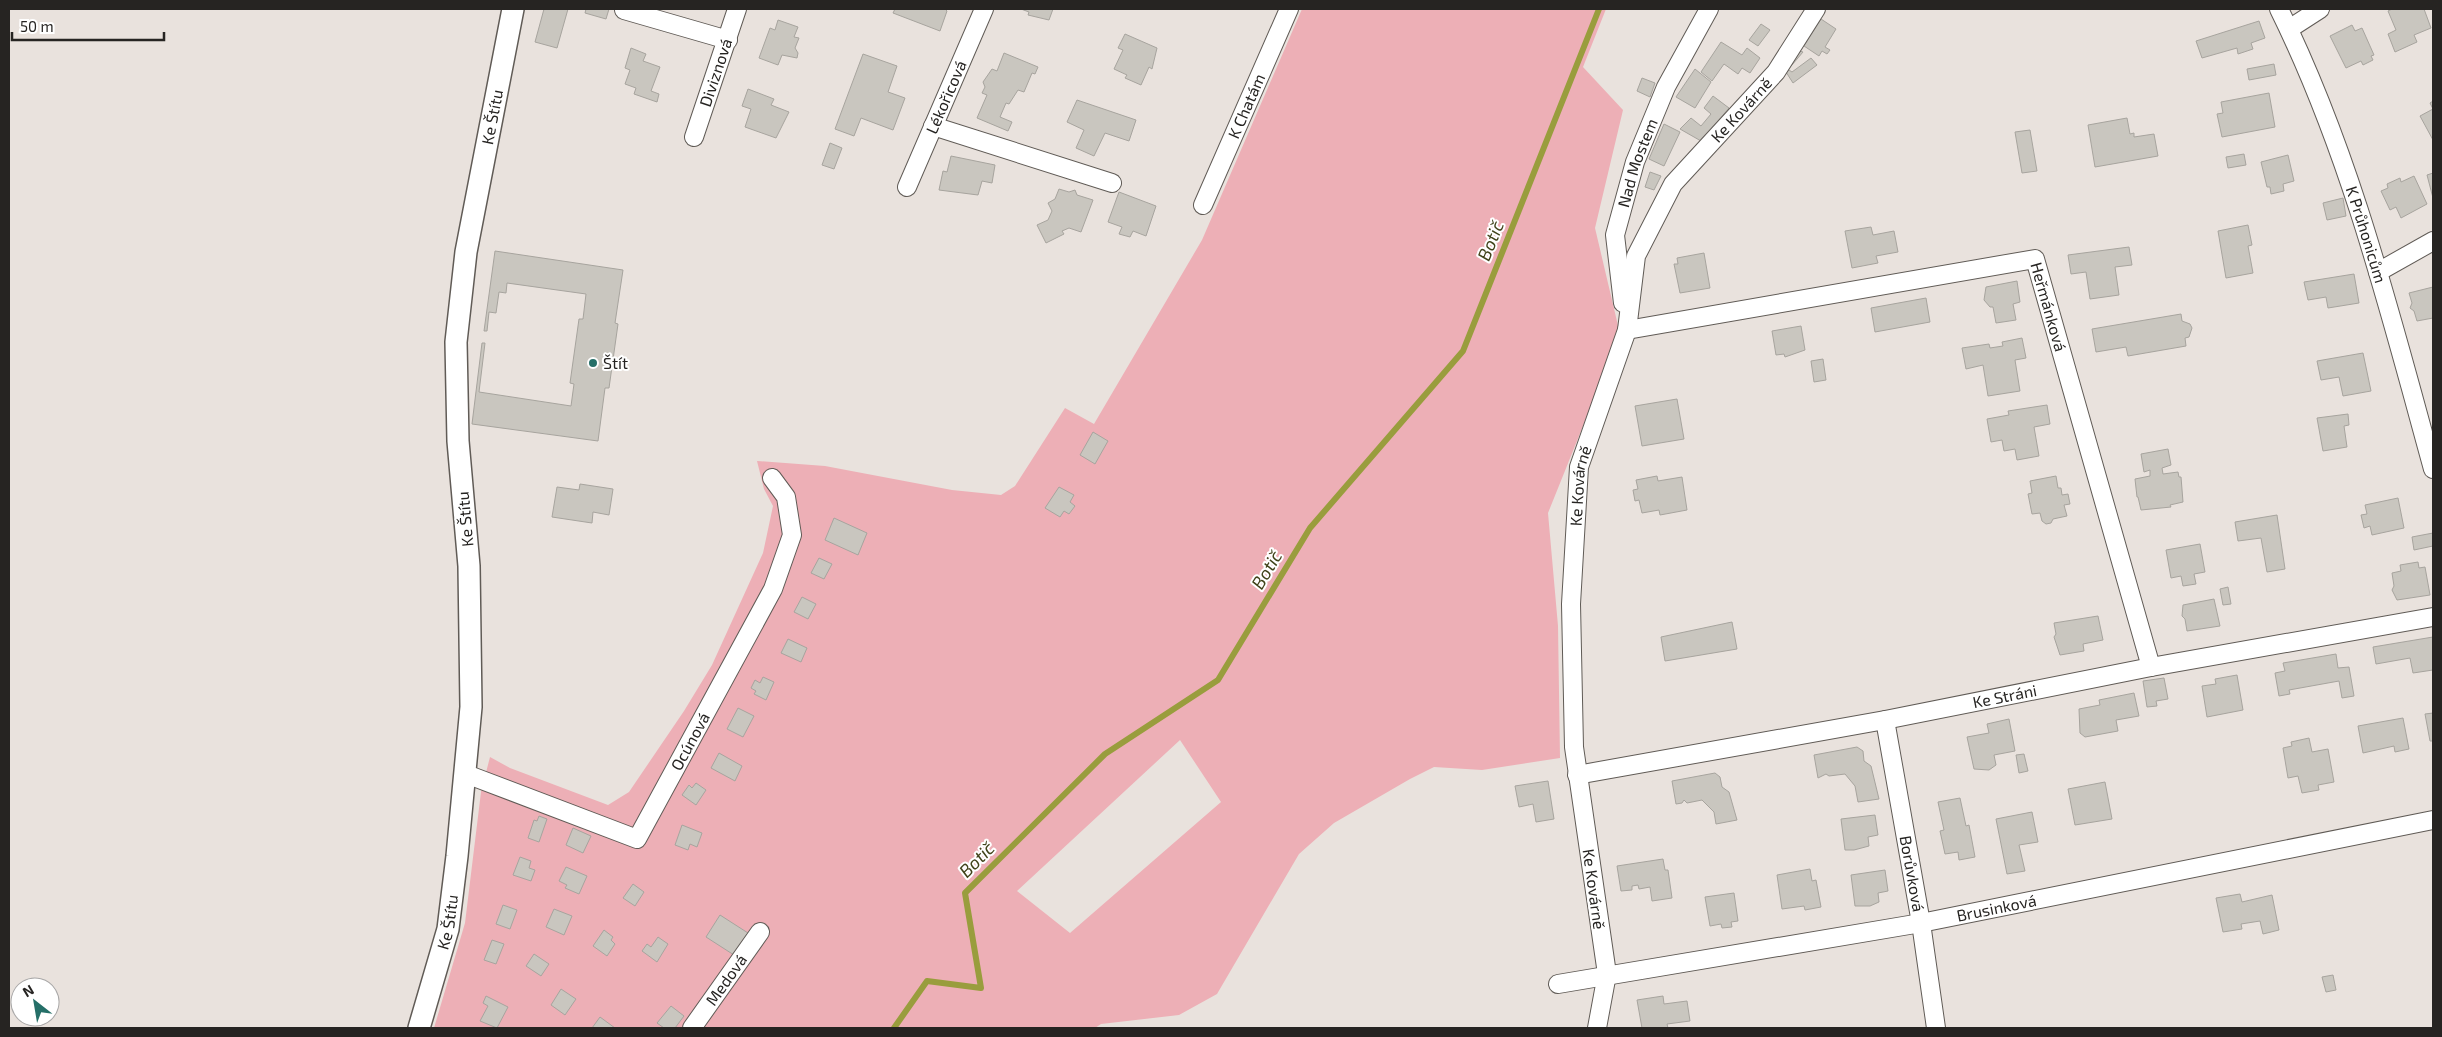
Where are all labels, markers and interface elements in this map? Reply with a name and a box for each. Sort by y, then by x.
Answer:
scale bar [12,10,165,42]
text: 50 m [20,17,54,35]
street label: Diviznová [695,36,735,109]
street label: Lékořicová [921,57,970,136]
street label: K Chatám [1223,70,1269,141]
street label: Ke Kovárně [1706,73,1775,146]
street label: Ke Štítu [477,88,506,146]
street label: Nad Mostem [1613,115,1661,209]
street label: K Průhonicům [2343,183,2391,285]
water label: Botič [1472,217,1508,264]
street label: Heřmánková [2027,260,2071,354]
place label: Štít [603,353,628,372]
marker: Štít [587,357,599,369]
street label: Ke Kovárně [1566,443,1595,527]
street label: Ke Štítu [453,491,476,548]
water label: Botič [1246,546,1286,593]
street label: Ke Stráni [1971,680,2038,711]
street label: Ocúnová [666,709,713,773]
street label: Borůvková [1897,834,1929,913]
water label: Botič [954,837,999,882]
street label: Ke Kovárně [1579,847,1610,930]
street label: Brusinková [1955,890,2038,925]
street label: Ke Štítu [433,893,461,952]
street label: Medová [701,950,750,1009]
north arrow [10,977,60,1027]
text: N [19,981,37,1000]

